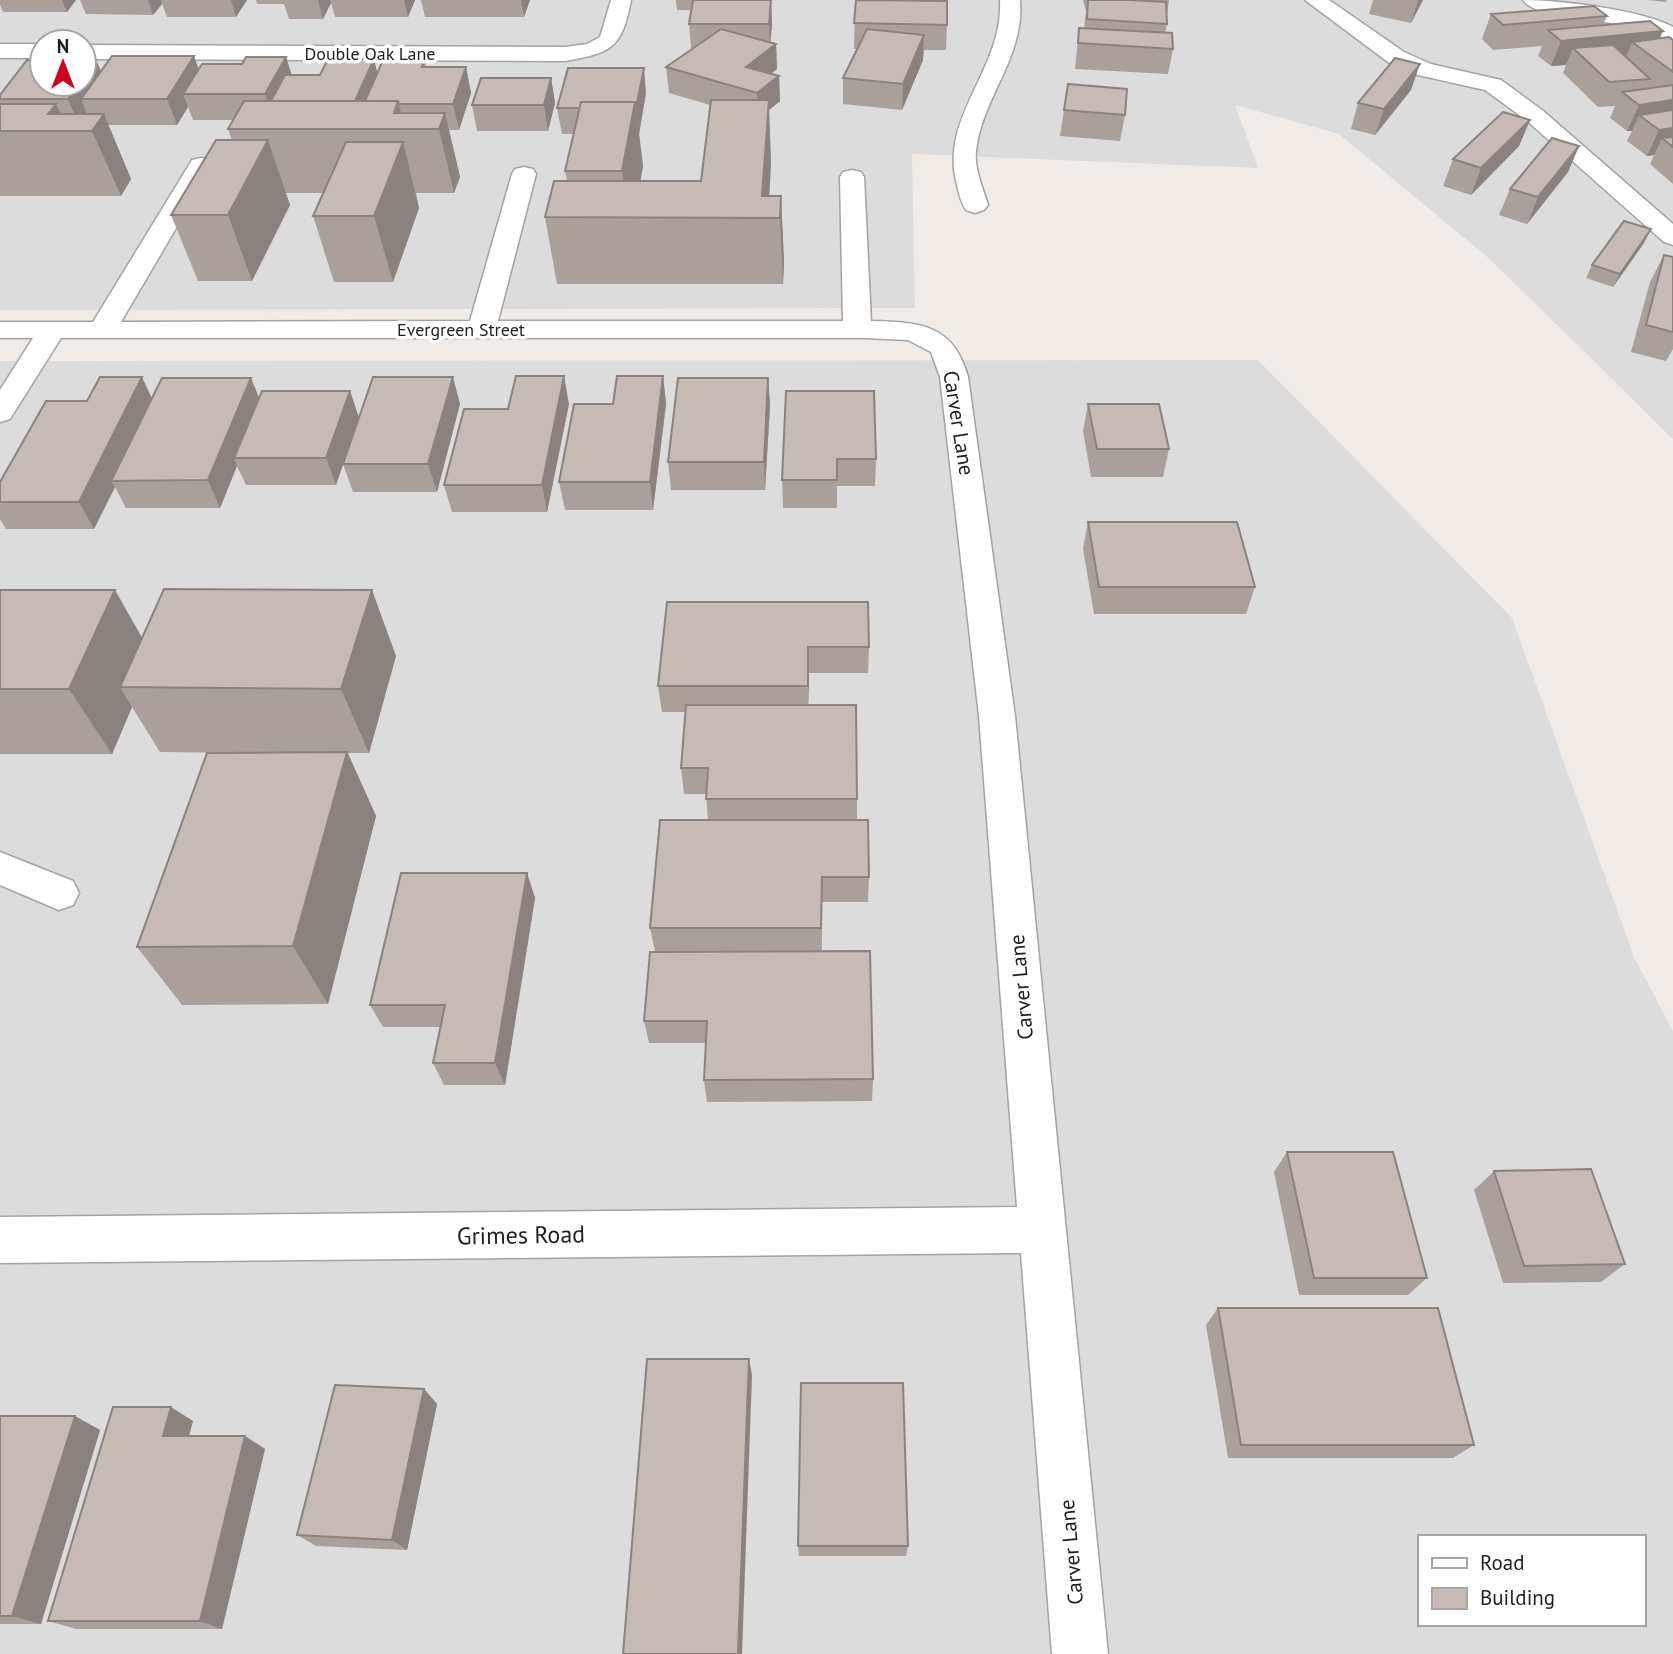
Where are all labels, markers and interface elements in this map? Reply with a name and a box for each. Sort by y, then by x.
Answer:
north arrow [28,28,98,98]
text: N [57,34,69,58]
street label: Double Oak Lane [304,42,436,65]
street label: Evergreen Street [397,318,525,341]
street label: Carver Lane [937,369,981,477]
street label: Carver Lane [1003,933,1039,1041]
street label: Grimes Road [457,1218,585,1252]
street label: Carver Lane [1053,1498,1089,1606]
legend [1418,1535,1645,1626]
text: Road [1480,1549,1524,1576]
text: Building [1480,1584,1555,1611]

